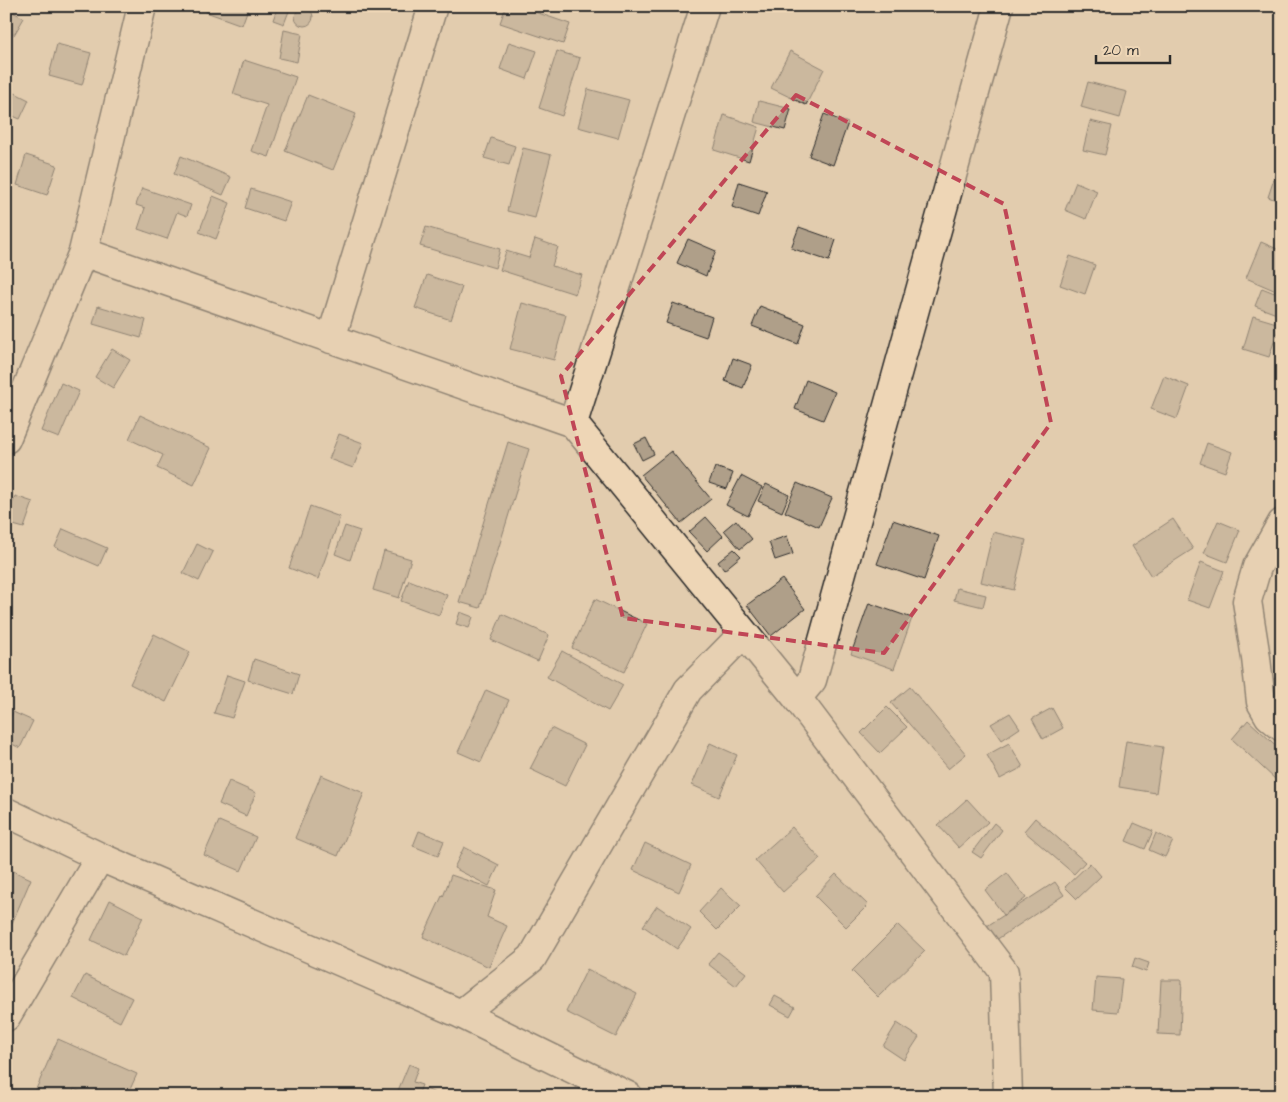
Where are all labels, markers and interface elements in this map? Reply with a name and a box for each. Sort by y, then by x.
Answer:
scale bar [1096,32,1169,64]
text: 20 m [1103,40,1139,61]

